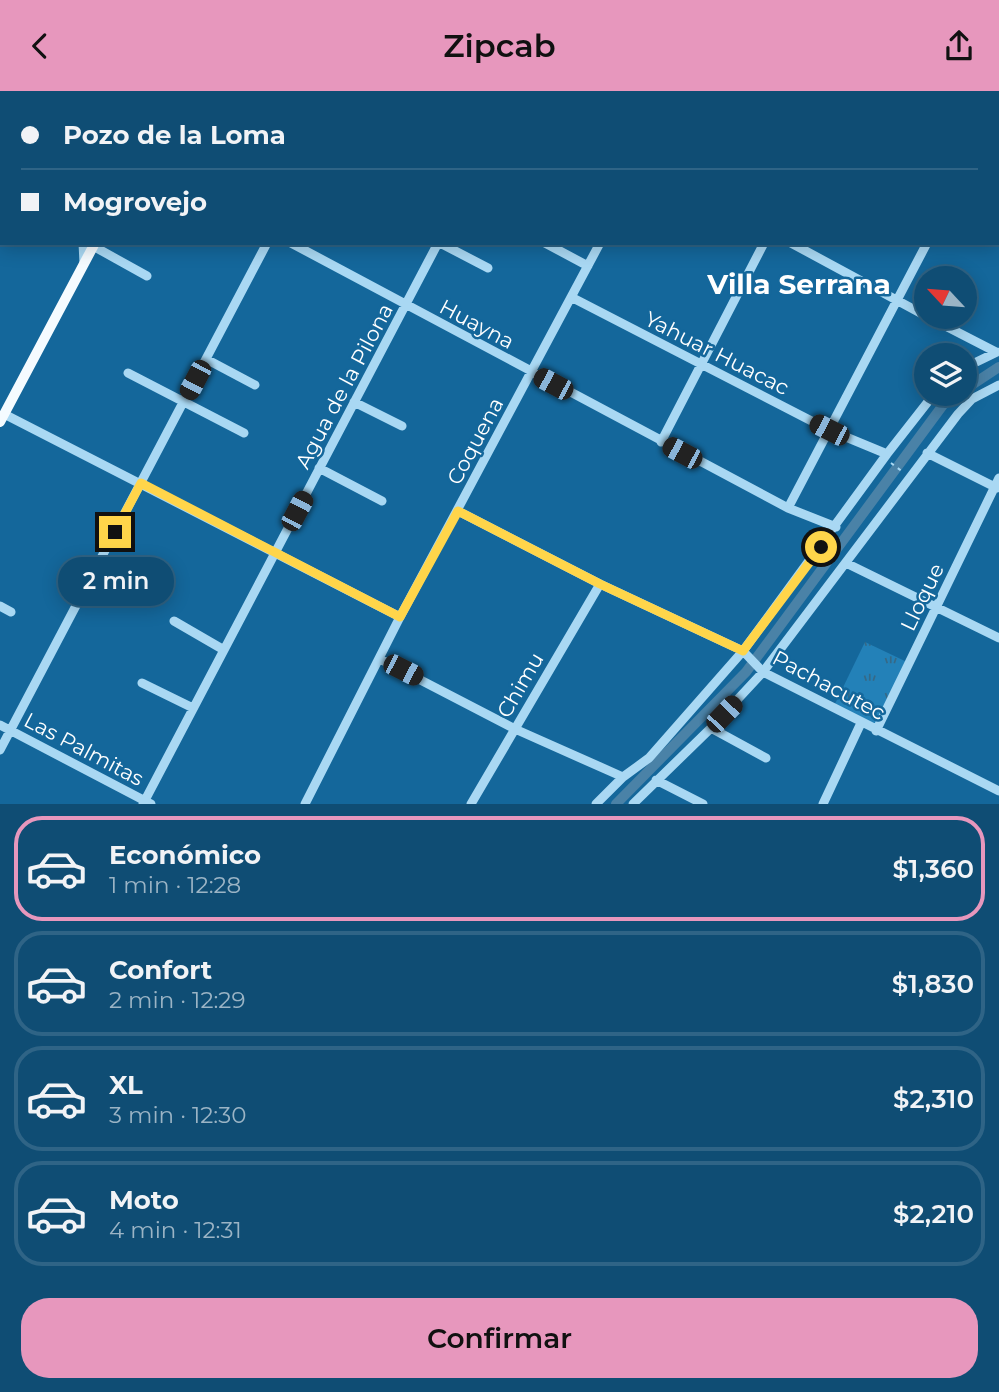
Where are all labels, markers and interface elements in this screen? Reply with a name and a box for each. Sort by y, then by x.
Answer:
text: Zipcab [443,26,556,65]
icon: back [21,27,59,65]
icon: share [940,27,978,65]
text: Pozo de la Loma [63,119,286,151]
text: Mogrovejo [63,186,207,218]
north arrow [914,266,976,329]
map controls [914,266,977,406]
district label: Villa Serrana [706,267,891,301]
street label: Huayna [435,294,519,354]
street label: Agua de la Pilona [290,299,398,473]
street label: Yahuar Huacac [641,306,793,400]
button: layers [914,343,977,406]
car [176,357,215,403]
car [530,365,577,403]
street label: Coquena [442,393,508,489]
car [806,411,853,449]
car [659,434,706,472]
car [278,488,317,534]
route end [99,516,131,548]
route start [805,531,837,563]
callout: 2 min [57,557,173,605]
street label: Lloque [895,559,949,635]
text: 2 min [83,567,149,595]
street label: Pachacutec [768,645,890,725]
street label: Chimu [491,648,549,722]
car [380,651,427,689]
car [702,692,747,736]
street label: Las Palmitas [20,707,148,791]
icon: car [25,837,88,900]
text: Económico [109,839,261,871]
text: $1,360 [892,853,974,885]
text: 1 min · 12:28 [109,871,241,899]
icon: car [25,952,88,1015]
text: Confort [109,954,212,986]
text: $1,830 [892,968,974,1000]
text: 2 min · 12:29 [109,986,245,1014]
icon: car [25,1067,88,1130]
text: XL [109,1069,143,1101]
text: $2,310 [893,1083,974,1115]
text: 3 min · 12:30 [109,1101,246,1129]
icon: car [25,1182,88,1245]
text: Moto [109,1184,179,1216]
text: $2,210 [893,1198,974,1230]
text: 4 min · 12:31 [109,1216,242,1244]
button: Confirmar [21,1298,978,1378]

